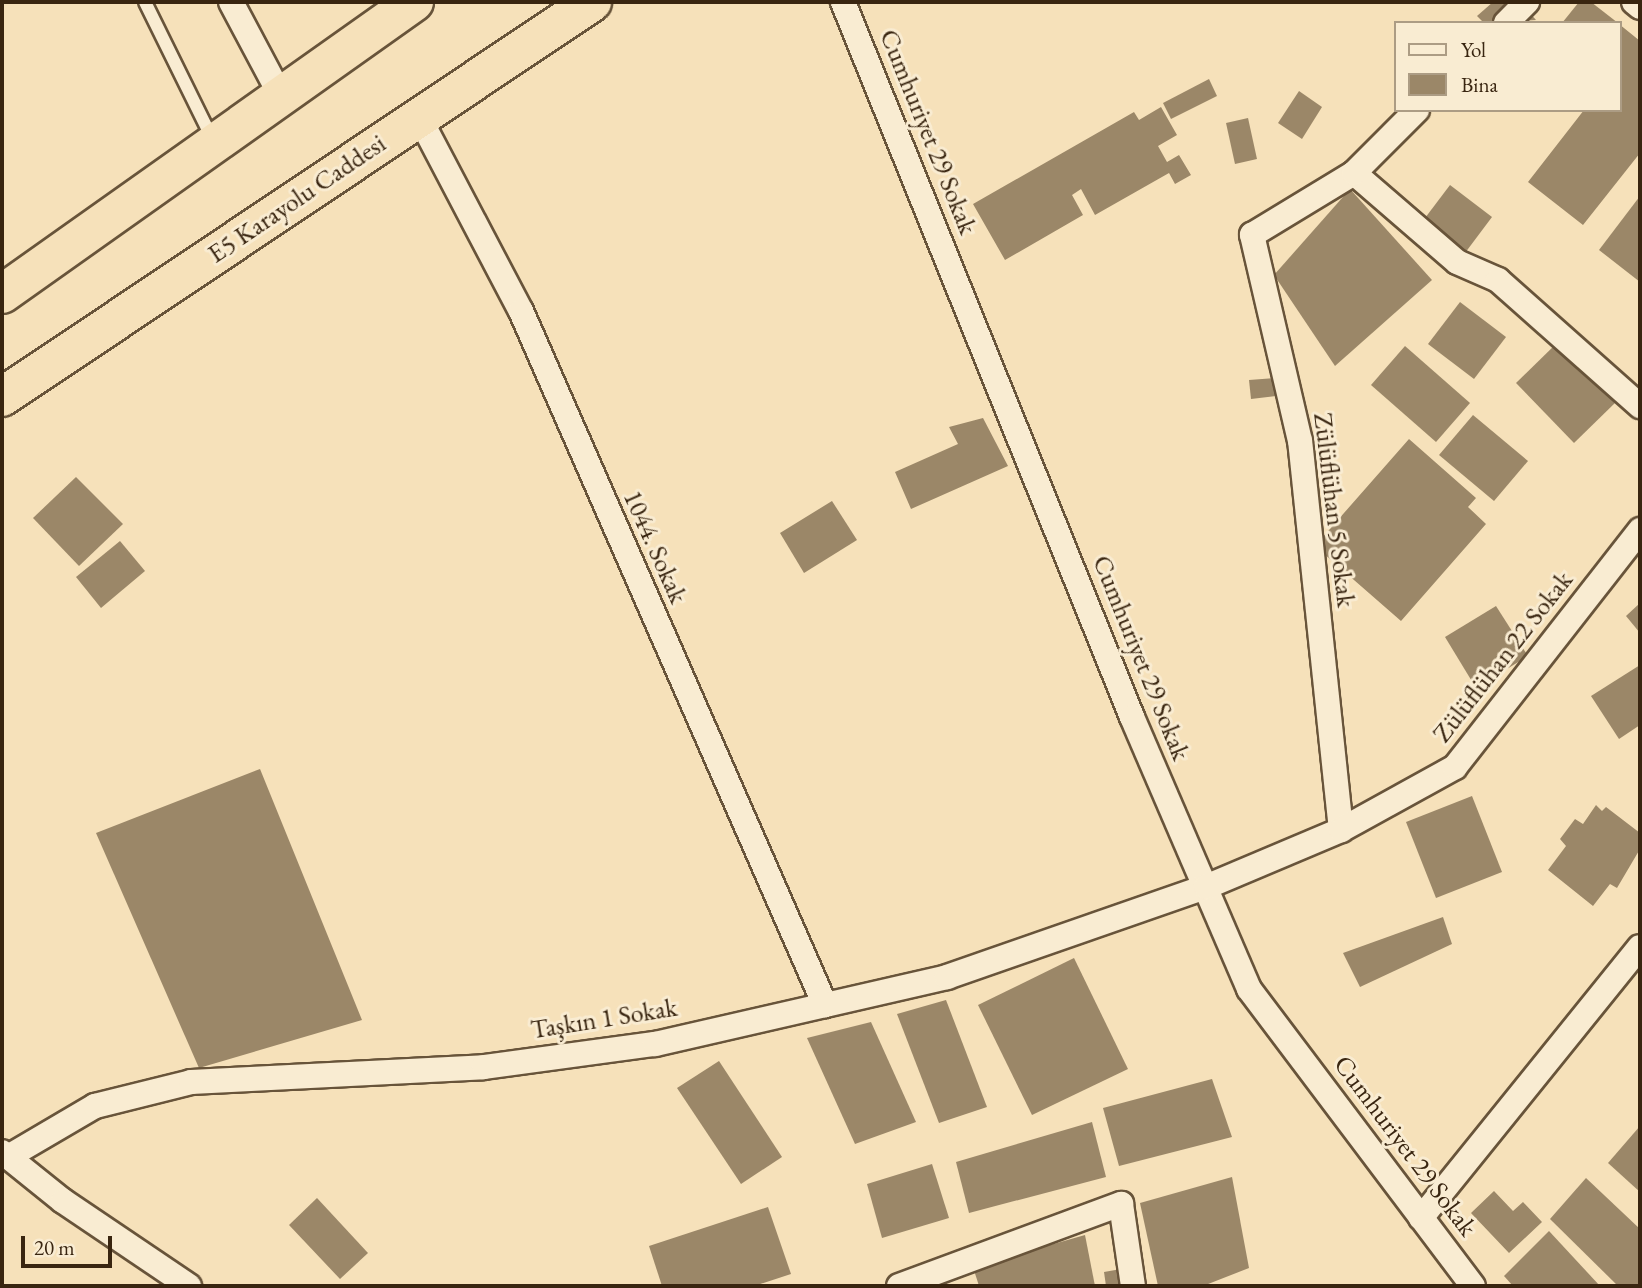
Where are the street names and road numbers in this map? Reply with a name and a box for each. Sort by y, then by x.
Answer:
street label: Cumhuriyet 29 Sokak [873,25,983,239]
street label: E5 Karayolu Caddesi [202,128,392,270]
street label: Zülüflühan 5 Sokak [1307,411,1361,609]
street label: 1044. Sokak [616,486,694,608]
street label: Cumhuriyet 29 Sokak [1086,551,1196,765]
street label: Zülüflühan 22 Sokak [1427,565,1579,749]
street label: Taşkın 1 Sokak [528,992,680,1046]
street label: Cumhuriyet 29 Sokak [1327,1049,1483,1243]

